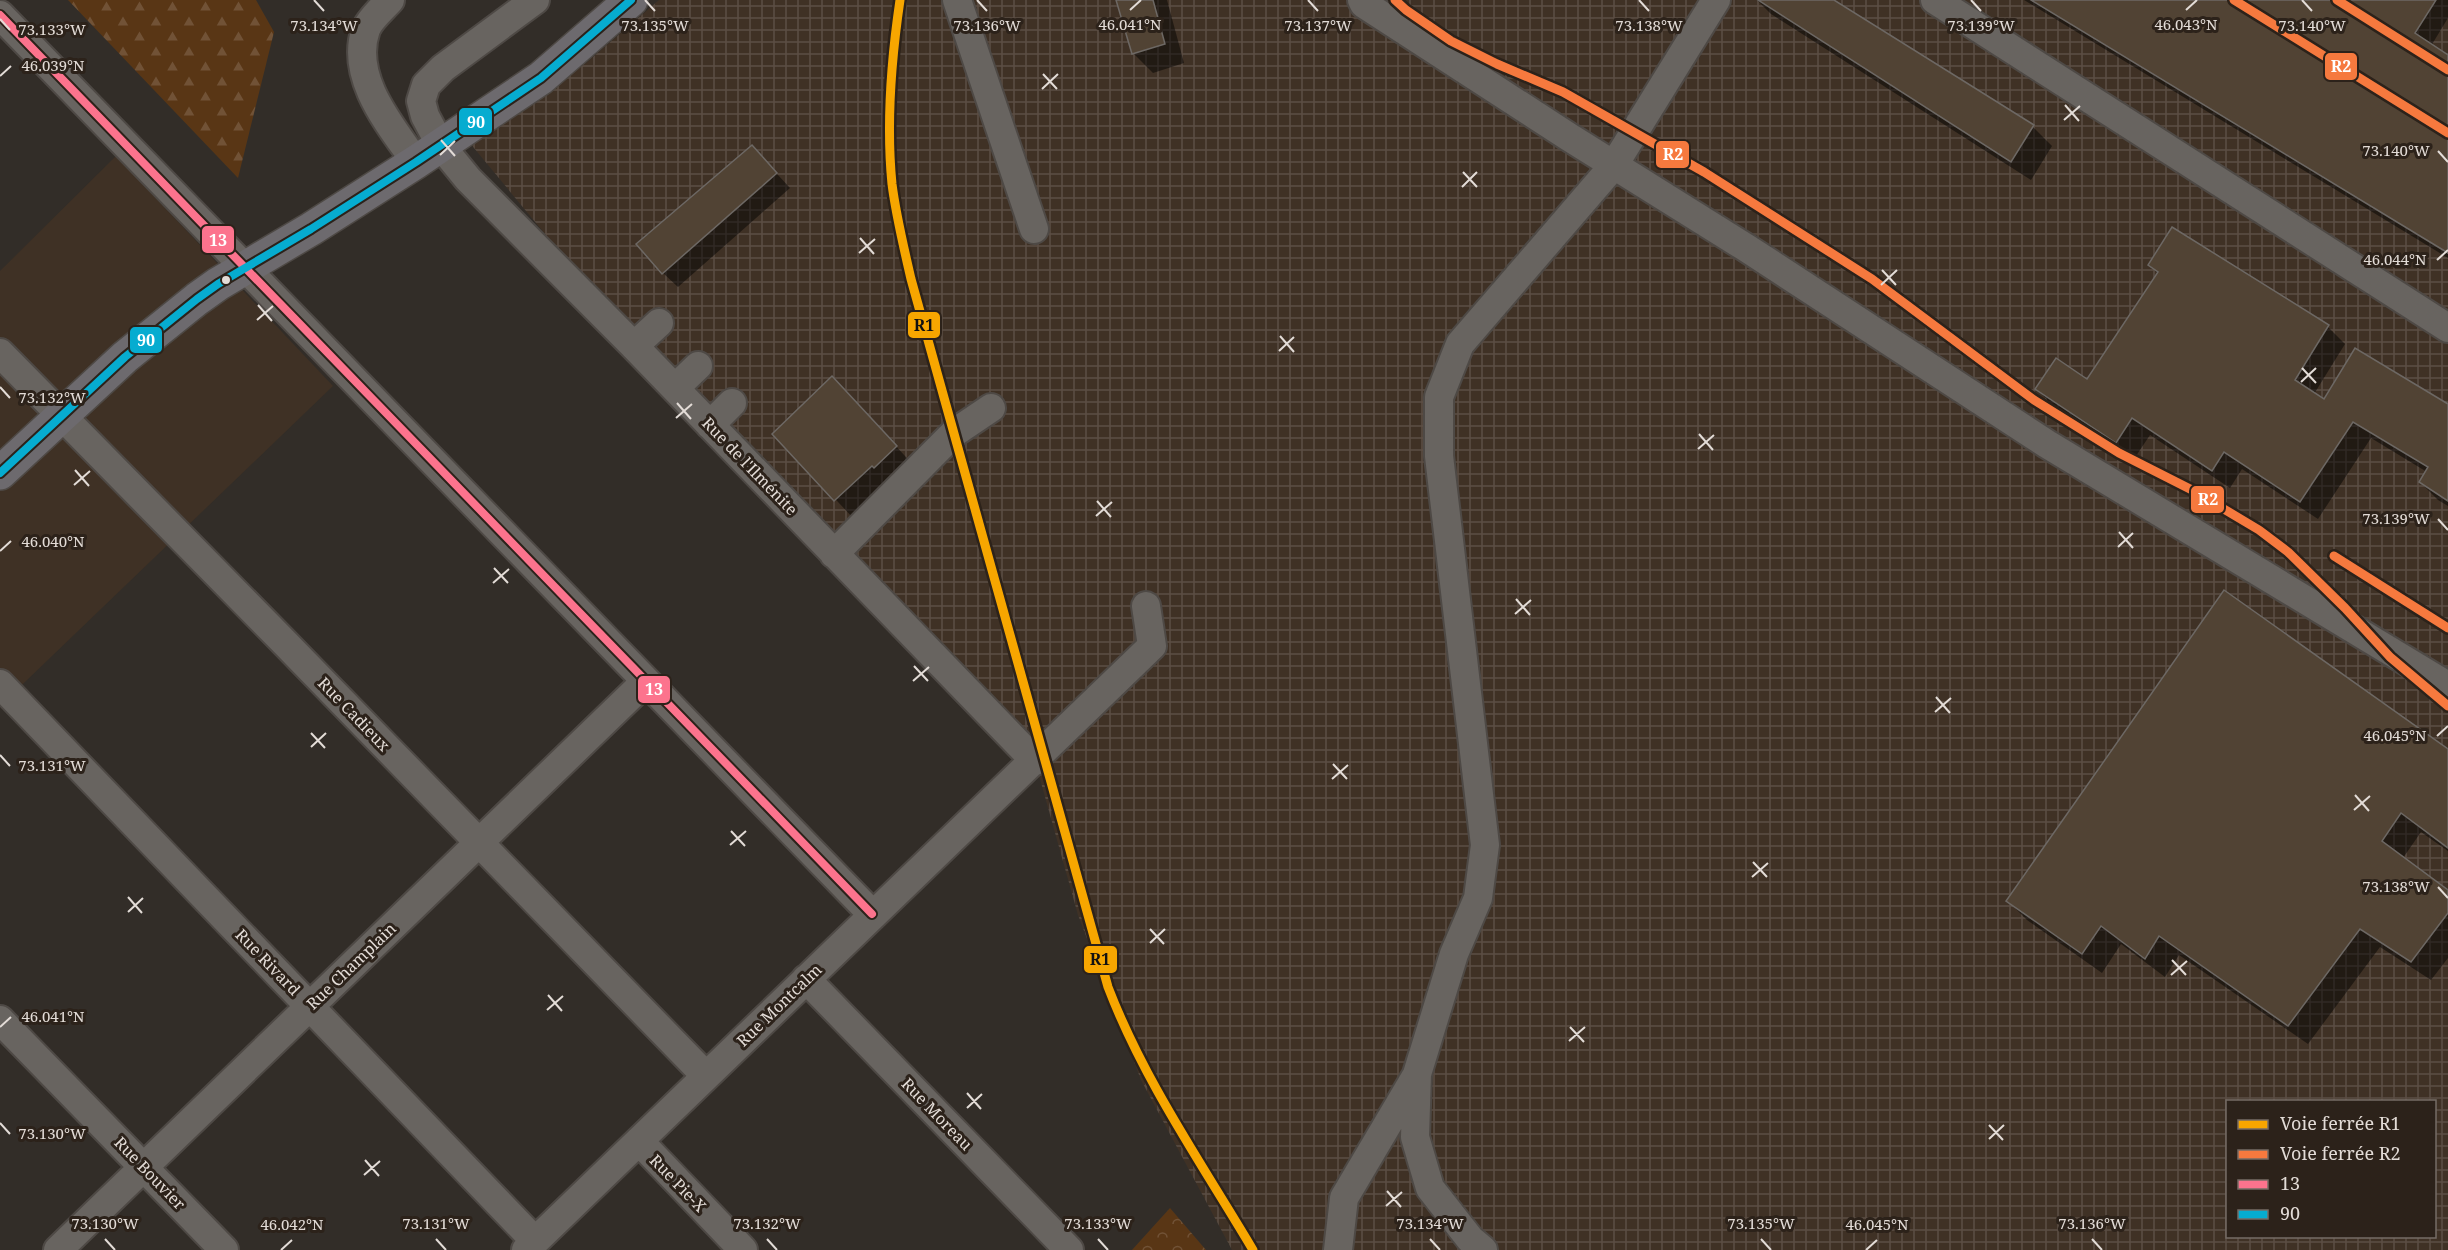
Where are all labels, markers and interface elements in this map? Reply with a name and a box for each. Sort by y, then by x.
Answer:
text: 46.041°N [1098,14,1162,34]
text: 46.043°N [2154,14,2218,34]
text: 73.134°W [290,15,358,35]
text: 73.135°W [621,15,689,35]
text: 73.136°W [953,15,1021,35]
text: 73.137°W [1284,15,1352,35]
text: 73.138°W [1615,15,1683,35]
text: 73.139°W [1947,15,2015,35]
text: 73.140°W [2278,15,2346,35]
text: 73.133°W [18,19,86,39]
line badge: R2 [2324,52,2358,81]
text: 46.039°N [21,55,85,75]
text: R2 [2331,55,2351,77]
line badge: 90 [458,107,493,136]
text: 90 [467,111,485,133]
line badge: R2 [1655,140,1690,169]
text: 73.140°W [2362,140,2430,160]
text: R2 [1663,143,1683,165]
line badge: 13 [201,225,235,254]
text: 13 [209,229,227,251]
text: 46.044°N [2363,249,2427,269]
unlabelled marker [220,274,232,286]
line badge: R1 [907,311,941,339]
text: R1 [914,314,934,336]
line badge: 90 [129,326,163,354]
text: 90 [137,329,155,351]
text: 73.132°W [18,387,86,407]
street label: Rue de l'Ilménite [697,412,803,520]
line badge: R2 [2190,485,2225,514]
text: R2 [2198,488,2218,510]
text: 73.139°W [2362,508,2430,528]
text: 46.040°N [21,531,85,551]
street label: Rue Cadieux [313,672,395,756]
line badge: 13 [637,675,671,704]
text: 13 [645,678,663,700]
text: 46.045°N [2363,725,2427,745]
text: 73.131°W [18,755,86,775]
text: 73.138°W [2362,876,2430,896]
street label: Rue Champlain [301,918,401,1014]
street label: Rue Rivard [231,924,305,1000]
line badge: R1 [1083,945,1118,974]
text: R1 [1090,948,1110,970]
street label: Rue Montcalm [732,959,826,1051]
text: 46.041°N [21,1006,85,1026]
street label: Rue Moreau [897,1073,977,1155]
legend [2226,1100,2436,1238]
text: Voie ferrée R1 [2280,1111,2401,1135]
text: 73.130°W [18,1123,86,1143]
street label: Rue Bouvier [110,1132,191,1215]
text: Voie ferrée R2 [2280,1141,2401,1165]
street label: Rue Pie-X [645,1149,711,1217]
text: 13 [2280,1171,2300,1195]
text: 90 [2280,1201,2300,1225]
text: 73.130°W [71,1213,139,1233]
text: 73.131°W [402,1213,470,1233]
text: 73.132°W [733,1213,801,1233]
text: 73.133°W [1064,1213,1132,1233]
text: 73.134°W [1396,1213,1464,1233]
text: 73.135°W [1727,1213,1795,1233]
text: 73.136°W [2058,1213,2126,1233]
text: 46.042°N [260,1214,324,1234]
text: 46.045°N [1845,1214,1909,1234]

